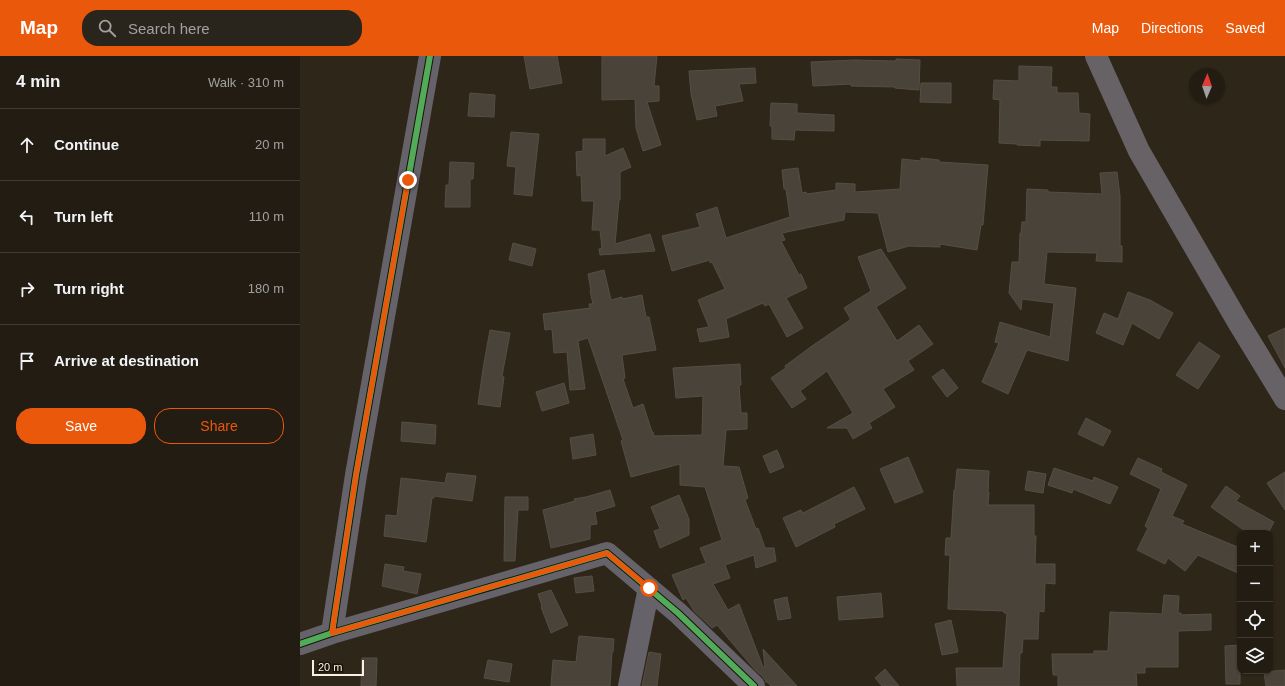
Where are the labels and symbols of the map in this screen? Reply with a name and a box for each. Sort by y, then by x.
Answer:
north arrow [1189,68,1225,104]
route end [399,171,417,189]
route start [640,579,658,597]
scale bar [312,658,364,677]

